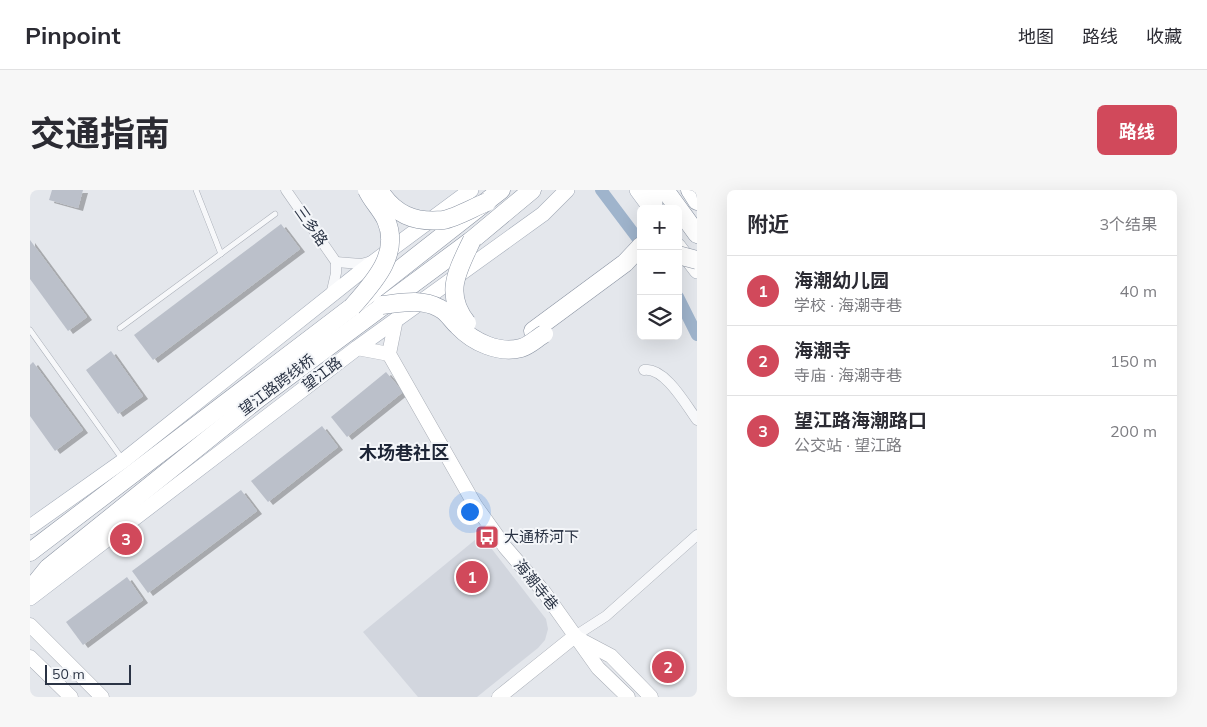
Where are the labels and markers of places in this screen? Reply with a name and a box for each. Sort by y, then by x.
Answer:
pin: 3 [110,520,142,558]
bus stop icon: 大通桥河下 [474,524,500,550]
place label: 大通桥河下 [504,527,579,546]
pin: 1 [456,558,488,596]
pin: 2 [652,648,684,686]

